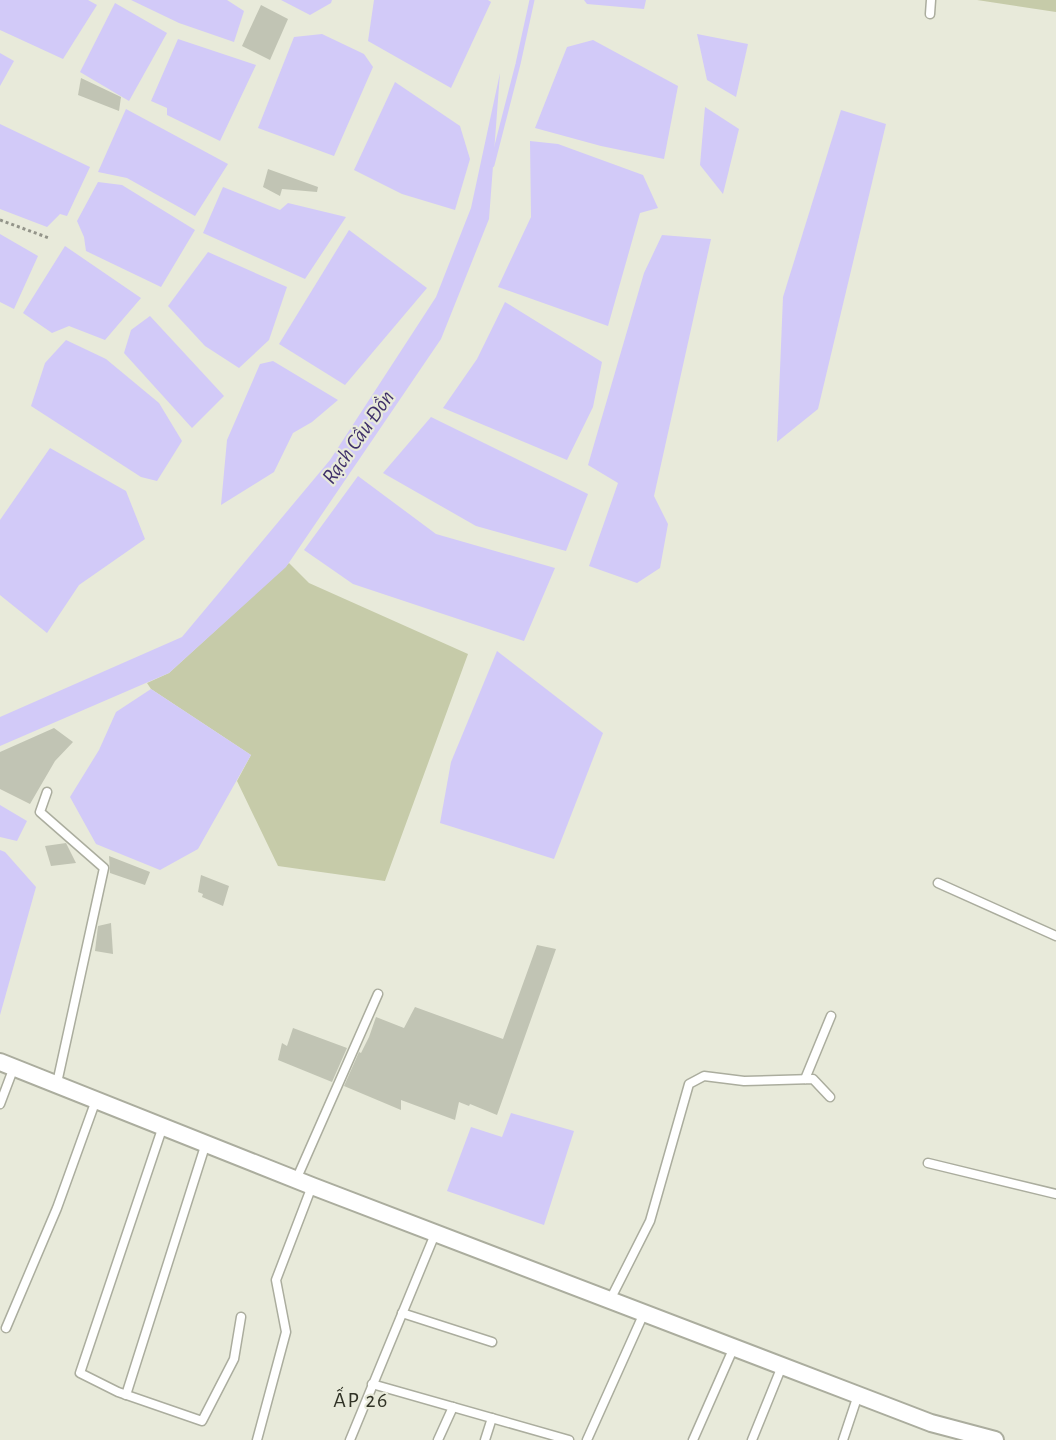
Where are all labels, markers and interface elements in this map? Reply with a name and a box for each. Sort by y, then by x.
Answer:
water label: Rạch Cầu Đồn [318,386,398,488]
district label: ẤP 26 [333,1386,389,1411]

